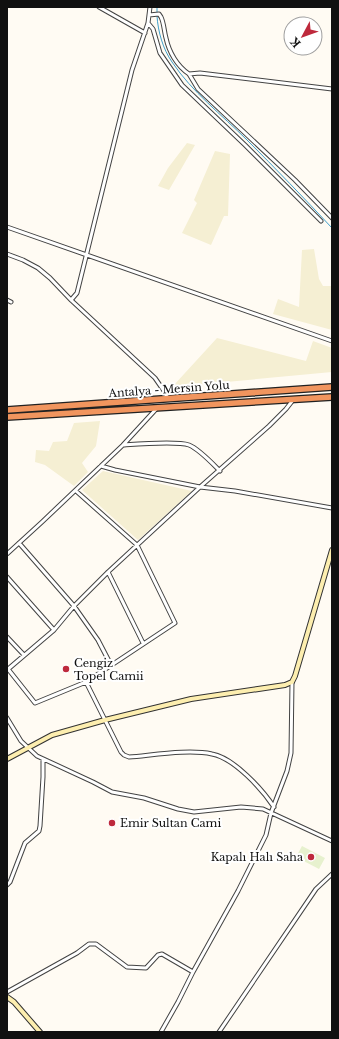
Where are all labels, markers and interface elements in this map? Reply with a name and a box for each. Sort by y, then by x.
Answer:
north arrow [283,16,323,56]
text: K [287,34,304,51]
street label: Antalya - Mersin Yolu [107,378,231,400]
place label: Cengiz Topel Camii [74,656,144,683]
marker: Cengiz Topel Camii [61,664,71,674]
place label: Emir Sultan Cami [120,816,221,830]
marker: Emir Sultan Cami [107,818,117,828]
place label: Kapalı Halı Saha [211,850,304,864]
marker: Kapalı Halı Saha [306,852,316,862]

